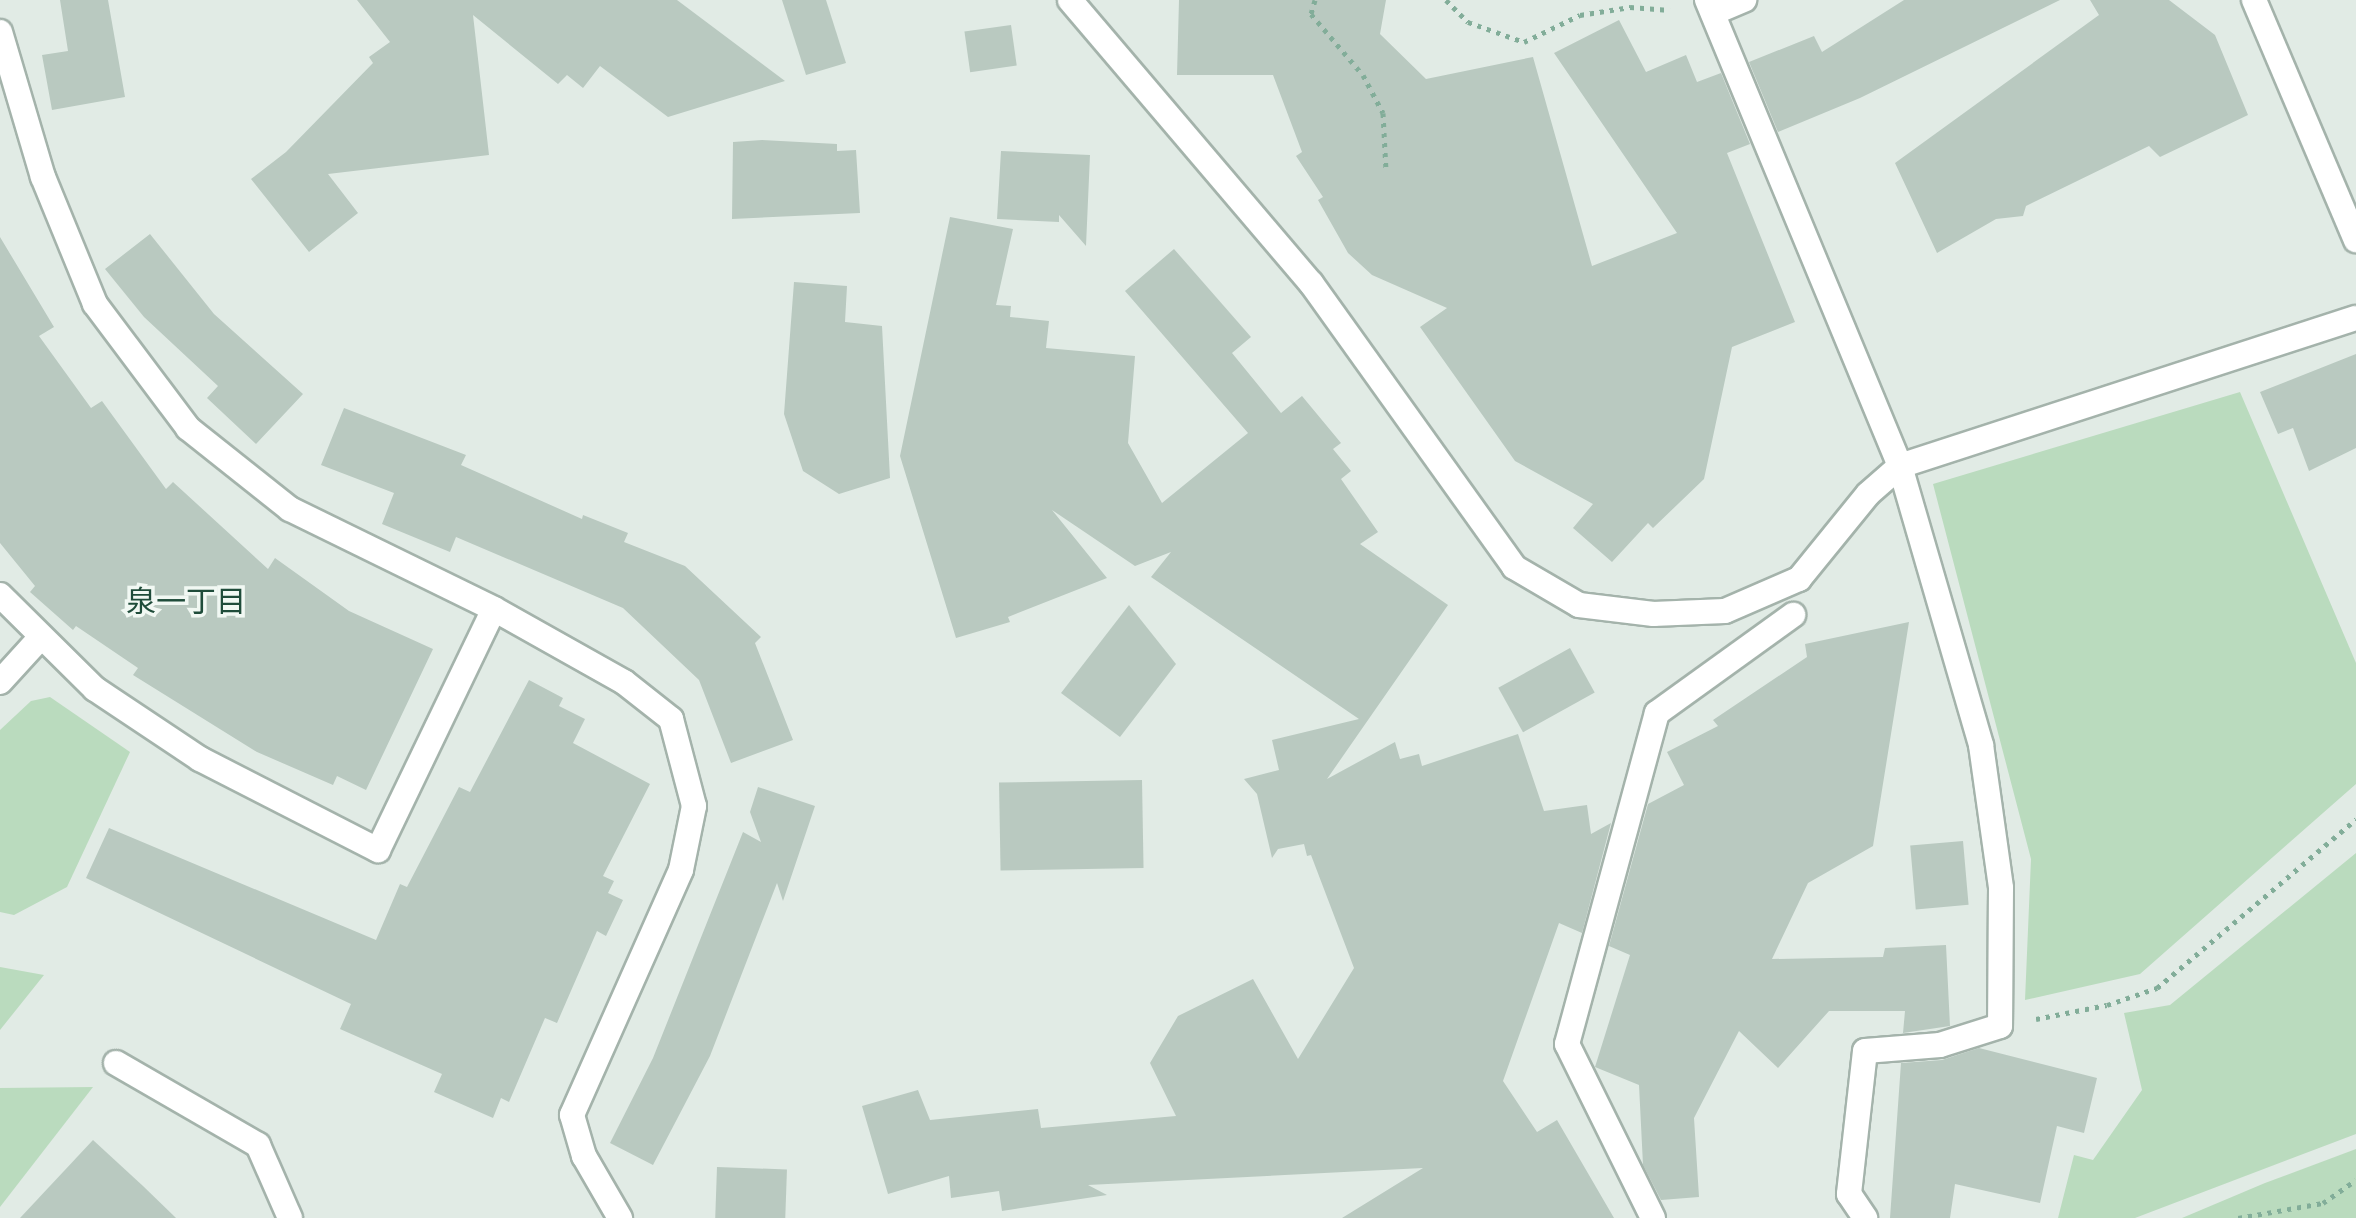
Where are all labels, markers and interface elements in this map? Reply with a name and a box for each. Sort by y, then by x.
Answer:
district label: 泉一丁目 [126,584,246,620]

